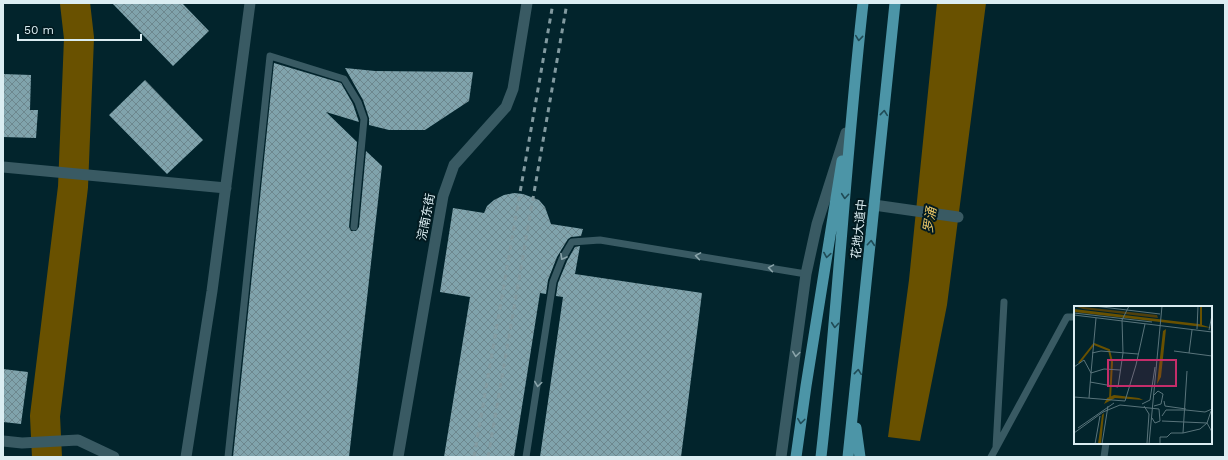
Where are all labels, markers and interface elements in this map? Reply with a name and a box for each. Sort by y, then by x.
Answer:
scale bar [18,16,141,42]
text: 50 m [24,23,54,37]
one-way arrow [855,35,864,41]
one-way arrow [879,110,888,116]
street label: 浣南东街 [415,192,437,242]
one-way arrow [841,193,850,199]
street label: 花地大道中 [849,198,869,260]
water label: 罗涌 [920,204,939,234]
one-way arrow [866,240,875,246]
one-way arrow [823,251,831,258]
one-way arrow [694,252,701,261]
one-way arrow [561,253,568,260]
one-way arrow [768,264,774,273]
inset map [1074,306,1212,444]
one-way arrow [830,322,839,328]
one-way arrow [792,351,801,357]
one-way arrow [853,369,862,375]
one-way arrow [534,381,543,387]
one-way arrow [797,418,806,424]

